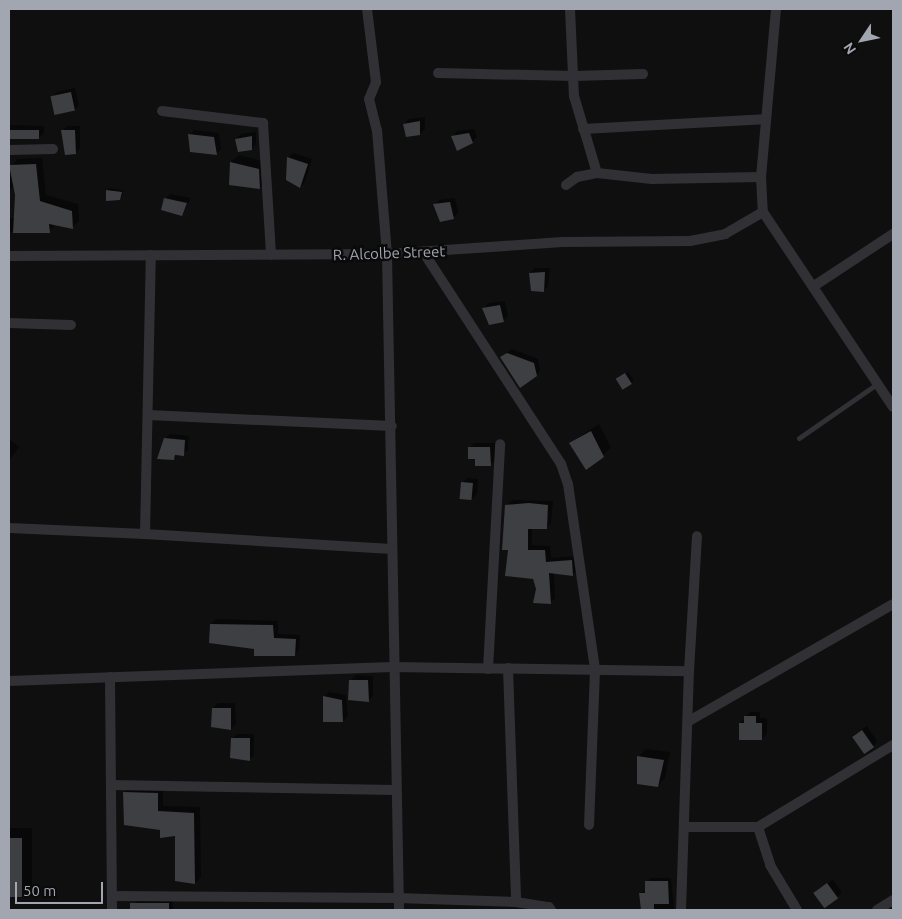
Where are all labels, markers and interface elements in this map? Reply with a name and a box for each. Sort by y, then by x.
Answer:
north arrow [837,15,887,65]
text: N [840,40,859,57]
street label: R. Alcolbe Street [333,242,445,264]
scale bar [18,872,105,904]
text: 50 m [23,882,56,899]

